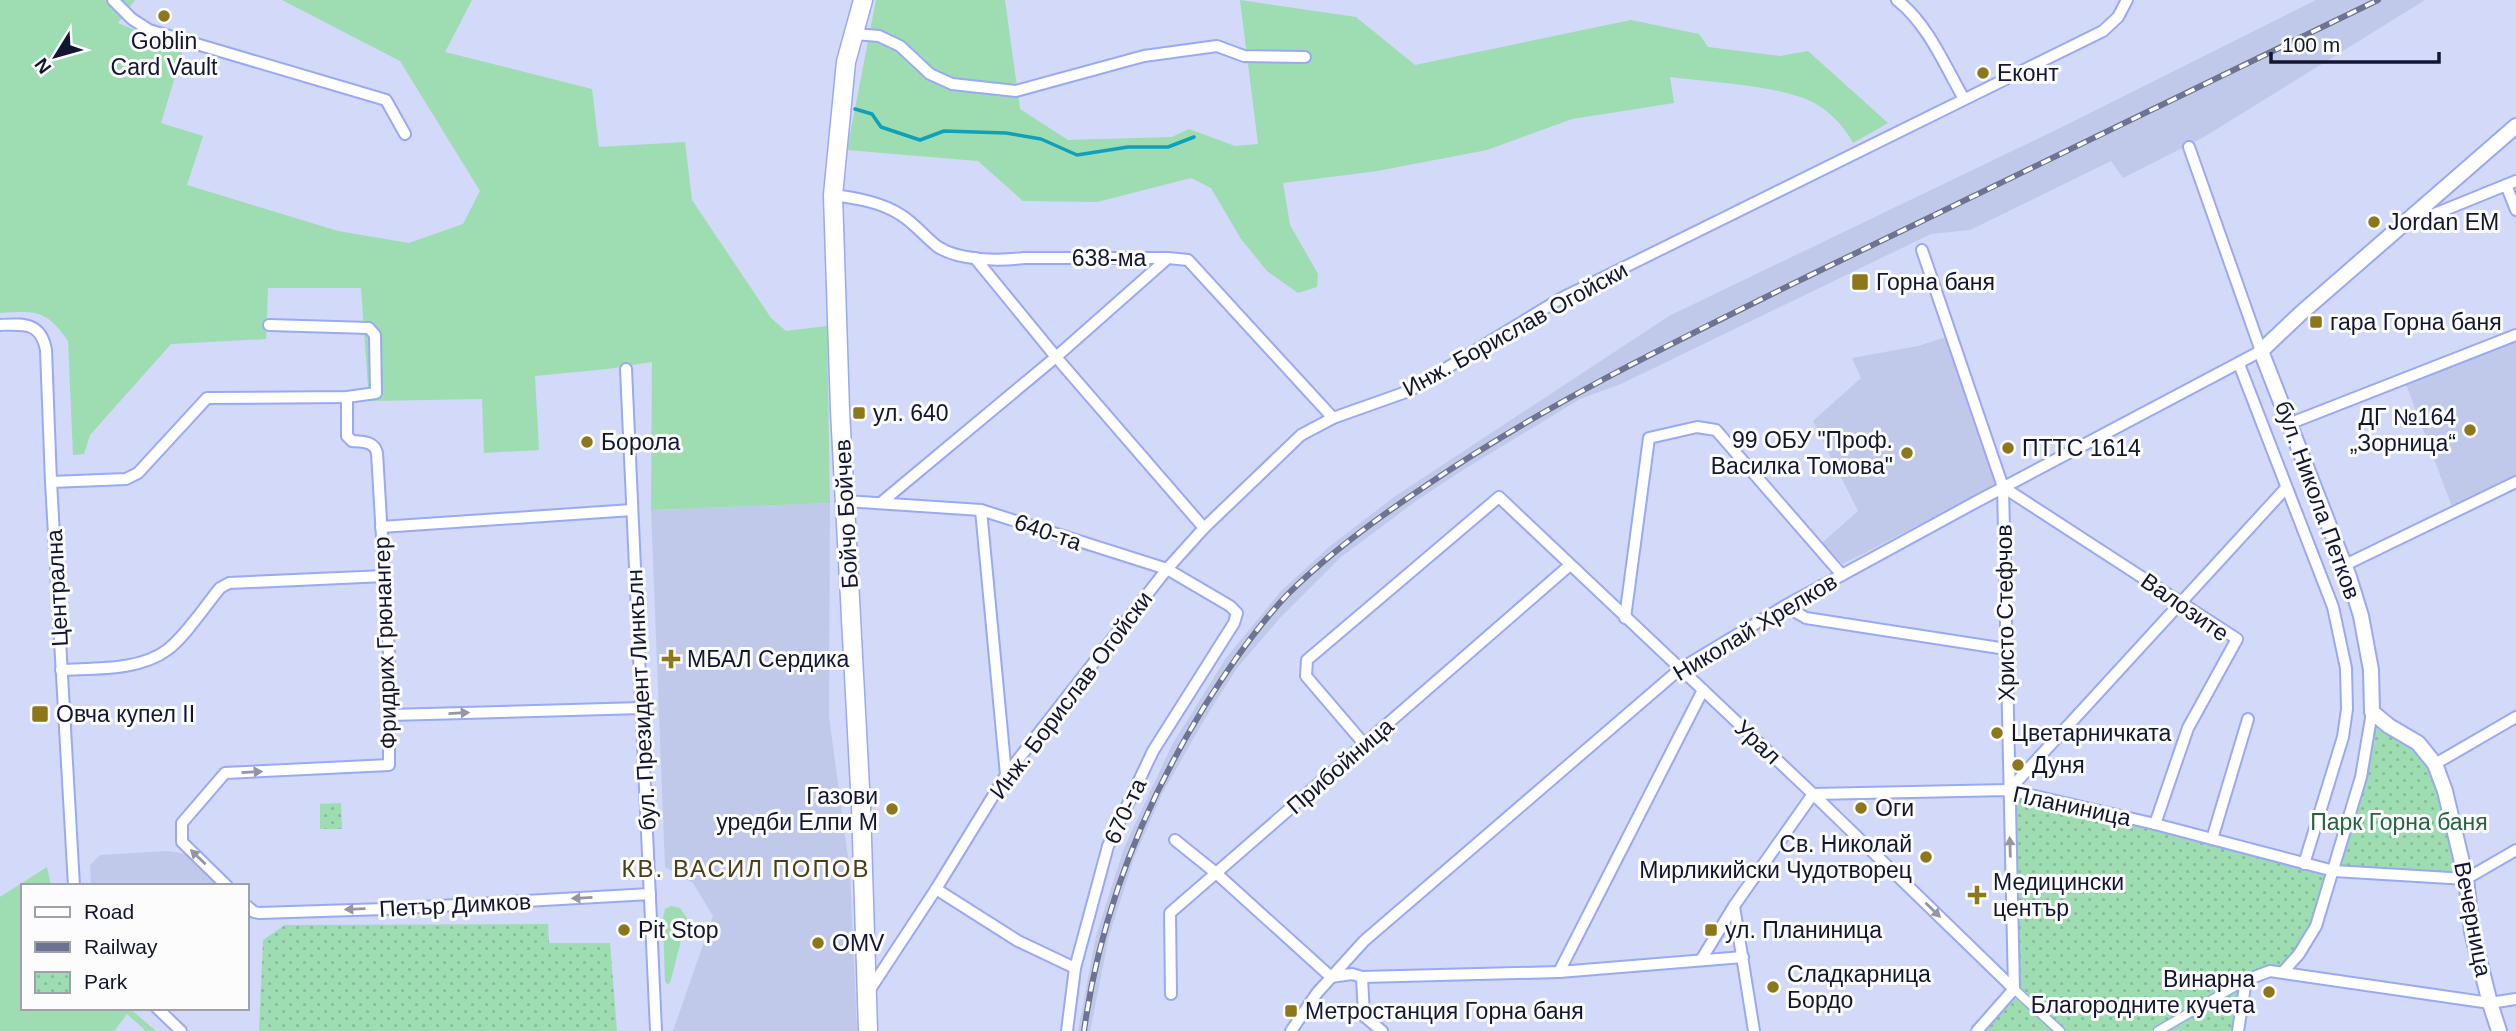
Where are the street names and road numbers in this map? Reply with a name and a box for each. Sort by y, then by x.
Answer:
street label: 638-ма [1072,245,1147,271]
street label: Инж. Борислав Огойски [1398,256,1632,402]
street label: бул. Никола Петков [2270,397,2366,603]
street label: Бойчо Бойчев [829,439,863,589]
street label: 640-та [1011,508,1085,556]
street label: Христо Стефчов [1990,524,2020,702]
street label: Централна [41,528,73,647]
street label: Фридрих Грюнангер [368,536,402,750]
street label: Валозите [2136,567,2234,647]
street label: Николай Хрелков [1668,568,1842,686]
street label: бул. Президент Линкълн [621,569,661,831]
street label: Инж. Борислав Огойски [984,586,1158,804]
street label: Прибойница [1281,713,1399,819]
street label: Урал [1730,715,1786,769]
street label: 670-та [1099,774,1151,848]
street label: Планиница [2011,781,2133,831]
street label: Вечерница [2449,859,2497,979]
street label: Петър Димков [378,888,532,922]

